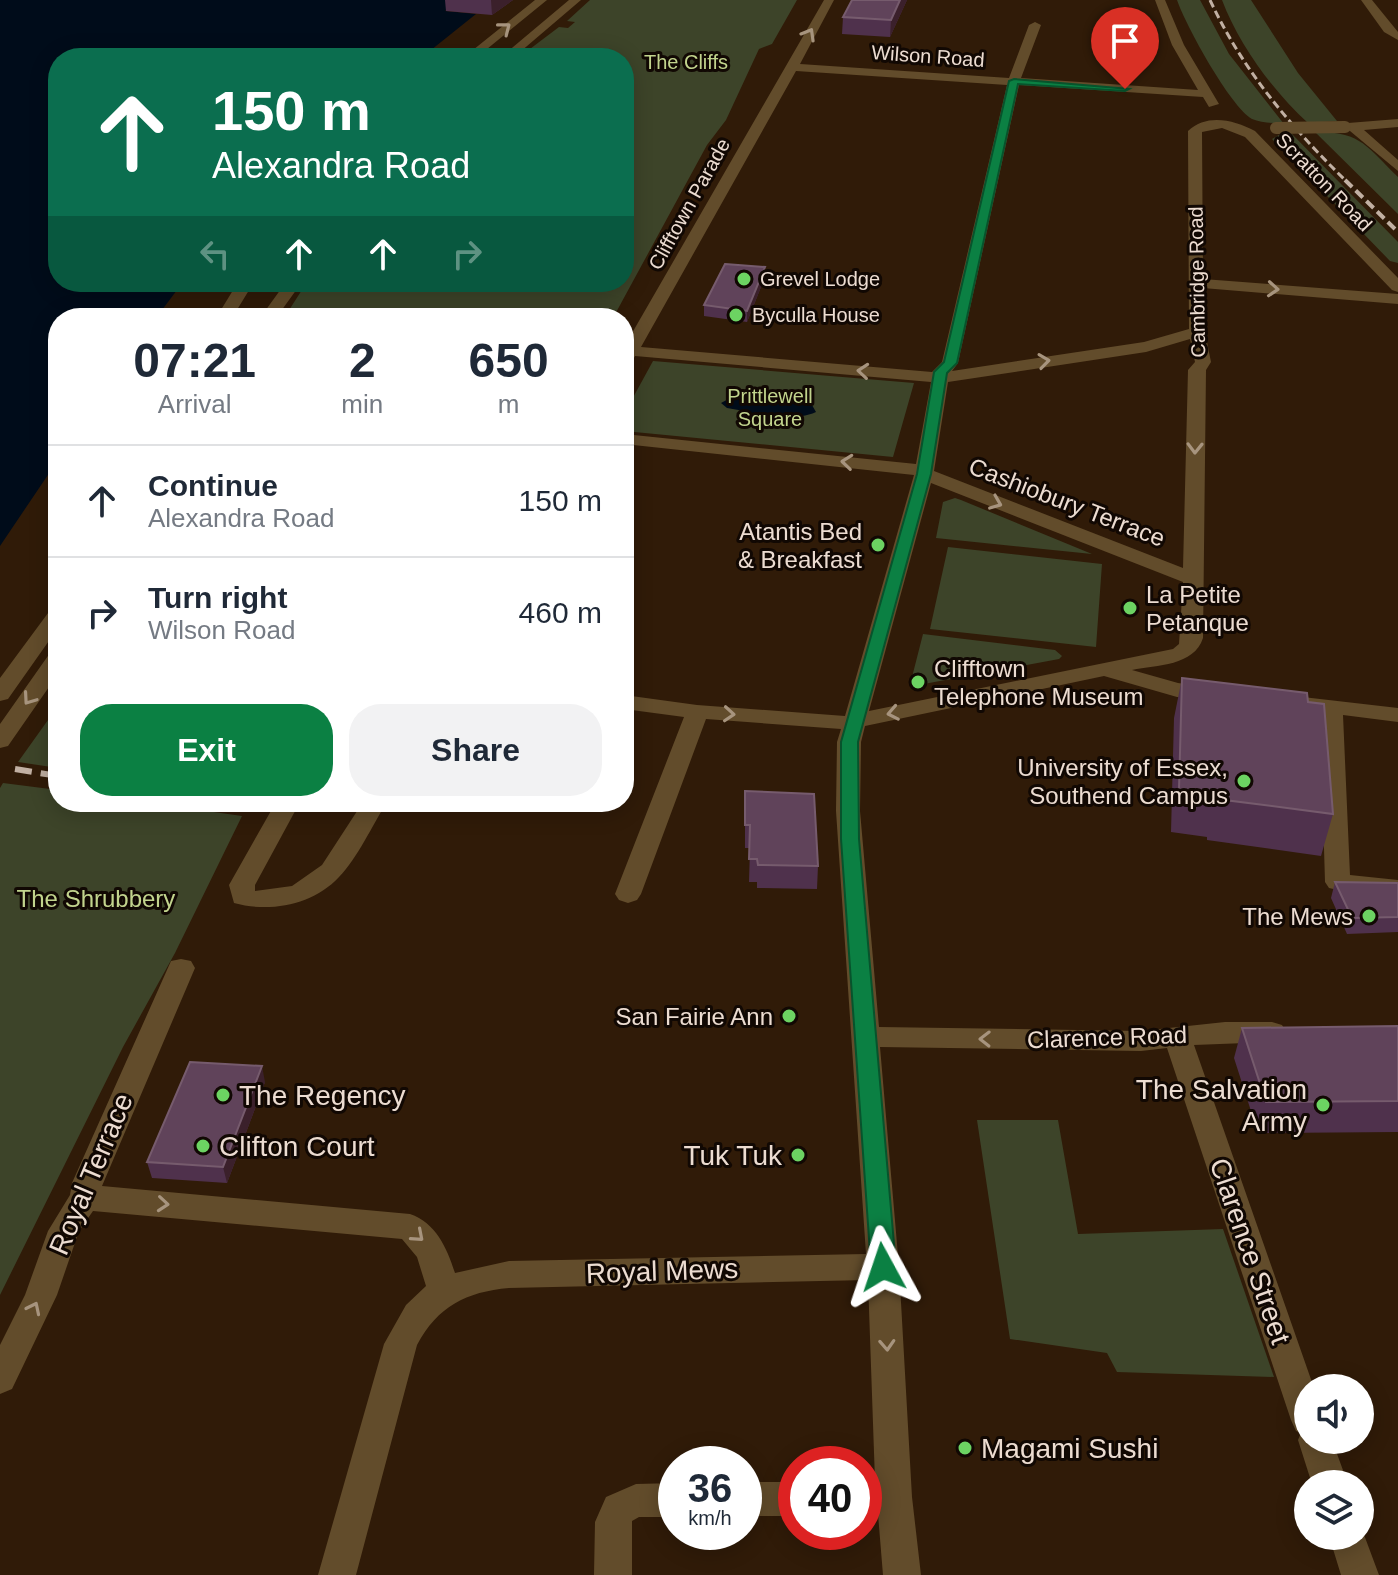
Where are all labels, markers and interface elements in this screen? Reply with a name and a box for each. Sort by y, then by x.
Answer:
pin [1091,7,1159,89]
icon: arrive [1103,19,1147,63]
one-way arrow [496,24,511,38]
one-way arrow [799,28,815,42]
street label: Wilson Road [871,41,985,71]
park label: The Cliffs [644,51,728,73]
text: 150 m [212,79,371,142]
icon: ahead [80,80,184,184]
street label: Scratton Road [1272,128,1376,236]
street label: Clifftown Parade [644,135,734,273]
text: Alexandra Road [212,145,470,186]
street label: Cambridge Road [1185,206,1209,358]
icon: left [193,232,237,276]
icon: ahead [277,232,321,276]
icon: ahead [361,232,405,276]
icon: right [445,232,489,276]
place label: Grevel Lodge [760,268,880,290]
marker: Grevel Lodge [735,270,753,288]
one-way arrow [1267,280,1280,297]
place label: Byculla House [752,304,880,326]
marker: Byculla House [727,306,745,324]
text: 07:21 [133,334,256,387]
text: 2 [349,334,376,387]
text: 650 [469,334,549,387]
one-way arrow [1037,353,1051,370]
one-way arrow [856,363,869,380]
park label: Prittlewell Square [727,385,813,430]
text: Arrival [158,389,232,419]
text: min [341,389,383,419]
text: m [498,389,519,419]
one-way arrow [1186,442,1203,455]
street label: Cashiobury Terrace [965,452,1169,552]
one-way arrow [840,454,853,471]
text: Continue [148,469,278,502]
icon: ahead [80,479,124,523]
text: 150 m [519,484,602,517]
one-way arrow [988,493,1002,510]
text: Alexandra Road [148,503,334,533]
place label: Atantis Bed & Breakfast [738,518,862,573]
marker: Atantis Bed & Breakfast [869,536,887,554]
text: Turn right [148,581,287,614]
place label: La Petite Petanque [1146,581,1249,636]
icon: right [80,591,124,635]
text: 460 m [519,596,602,629]
marker: La Petite Petanque [1121,599,1139,617]
text: Wilson Road [148,615,295,645]
place label: Clifftown Telephone Museum [934,655,1143,710]
marker: Clifftown Telephone Museum [909,673,927,691]
one-way arrow [24,691,39,705]
button: Exit [80,704,333,796]
button: Share [349,704,602,796]
one-way arrow [887,704,901,721]
one-way arrow [723,705,736,722]
place label: University of Essex, Southend Campus [1017,754,1228,809]
marker: University of Essex, Southend Campus [1235,772,1253,790]
park label: The Shrubbery [17,885,175,912]
place label: The Mews [1242,903,1353,930]
marker: The Mews [1360,907,1378,925]
place label: San Fairie Ann [616,1003,773,1030]
marker: San Fairie Ann [780,1007,798,1025]
street label: Clarence Road [1027,1021,1187,1053]
one-way arrow [978,1030,991,1048]
place label: The Salvation Army [1136,1074,1307,1137]
place label: The Regency [239,1080,406,1111]
marker: The Regency [214,1086,232,1104]
street label: Royal Terrace [43,1089,139,1259]
marker: The Salvation Army [1314,1096,1332,1114]
place label: Clifton Court [219,1131,375,1162]
marker: Clifton Court [194,1137,212,1155]
place label: Tuk Tuk [683,1140,783,1171]
marker: Tuk Tuk [789,1146,807,1164]
street label: Clarence Street [1204,1154,1296,1348]
one-way arrow [157,1195,170,1212]
position arrow [841,1225,925,1309]
one-way arrow [409,1226,423,1240]
street label: Royal Mews [585,1253,739,1289]
one-way arrow [24,1302,40,1317]
one-way arrow [878,1339,895,1352]
map controls [1294,1374,1374,1550]
button: sound [1294,1374,1374,1454]
place label: Magami Sushi [981,1433,1158,1464]
marker: Magami Sushi [956,1439,974,1457]
speed limit sign: 40 [778,1446,882,1550]
text: 36 [688,1466,732,1510]
button: layers [1294,1470,1374,1550]
text: km/h [688,1507,732,1529]

